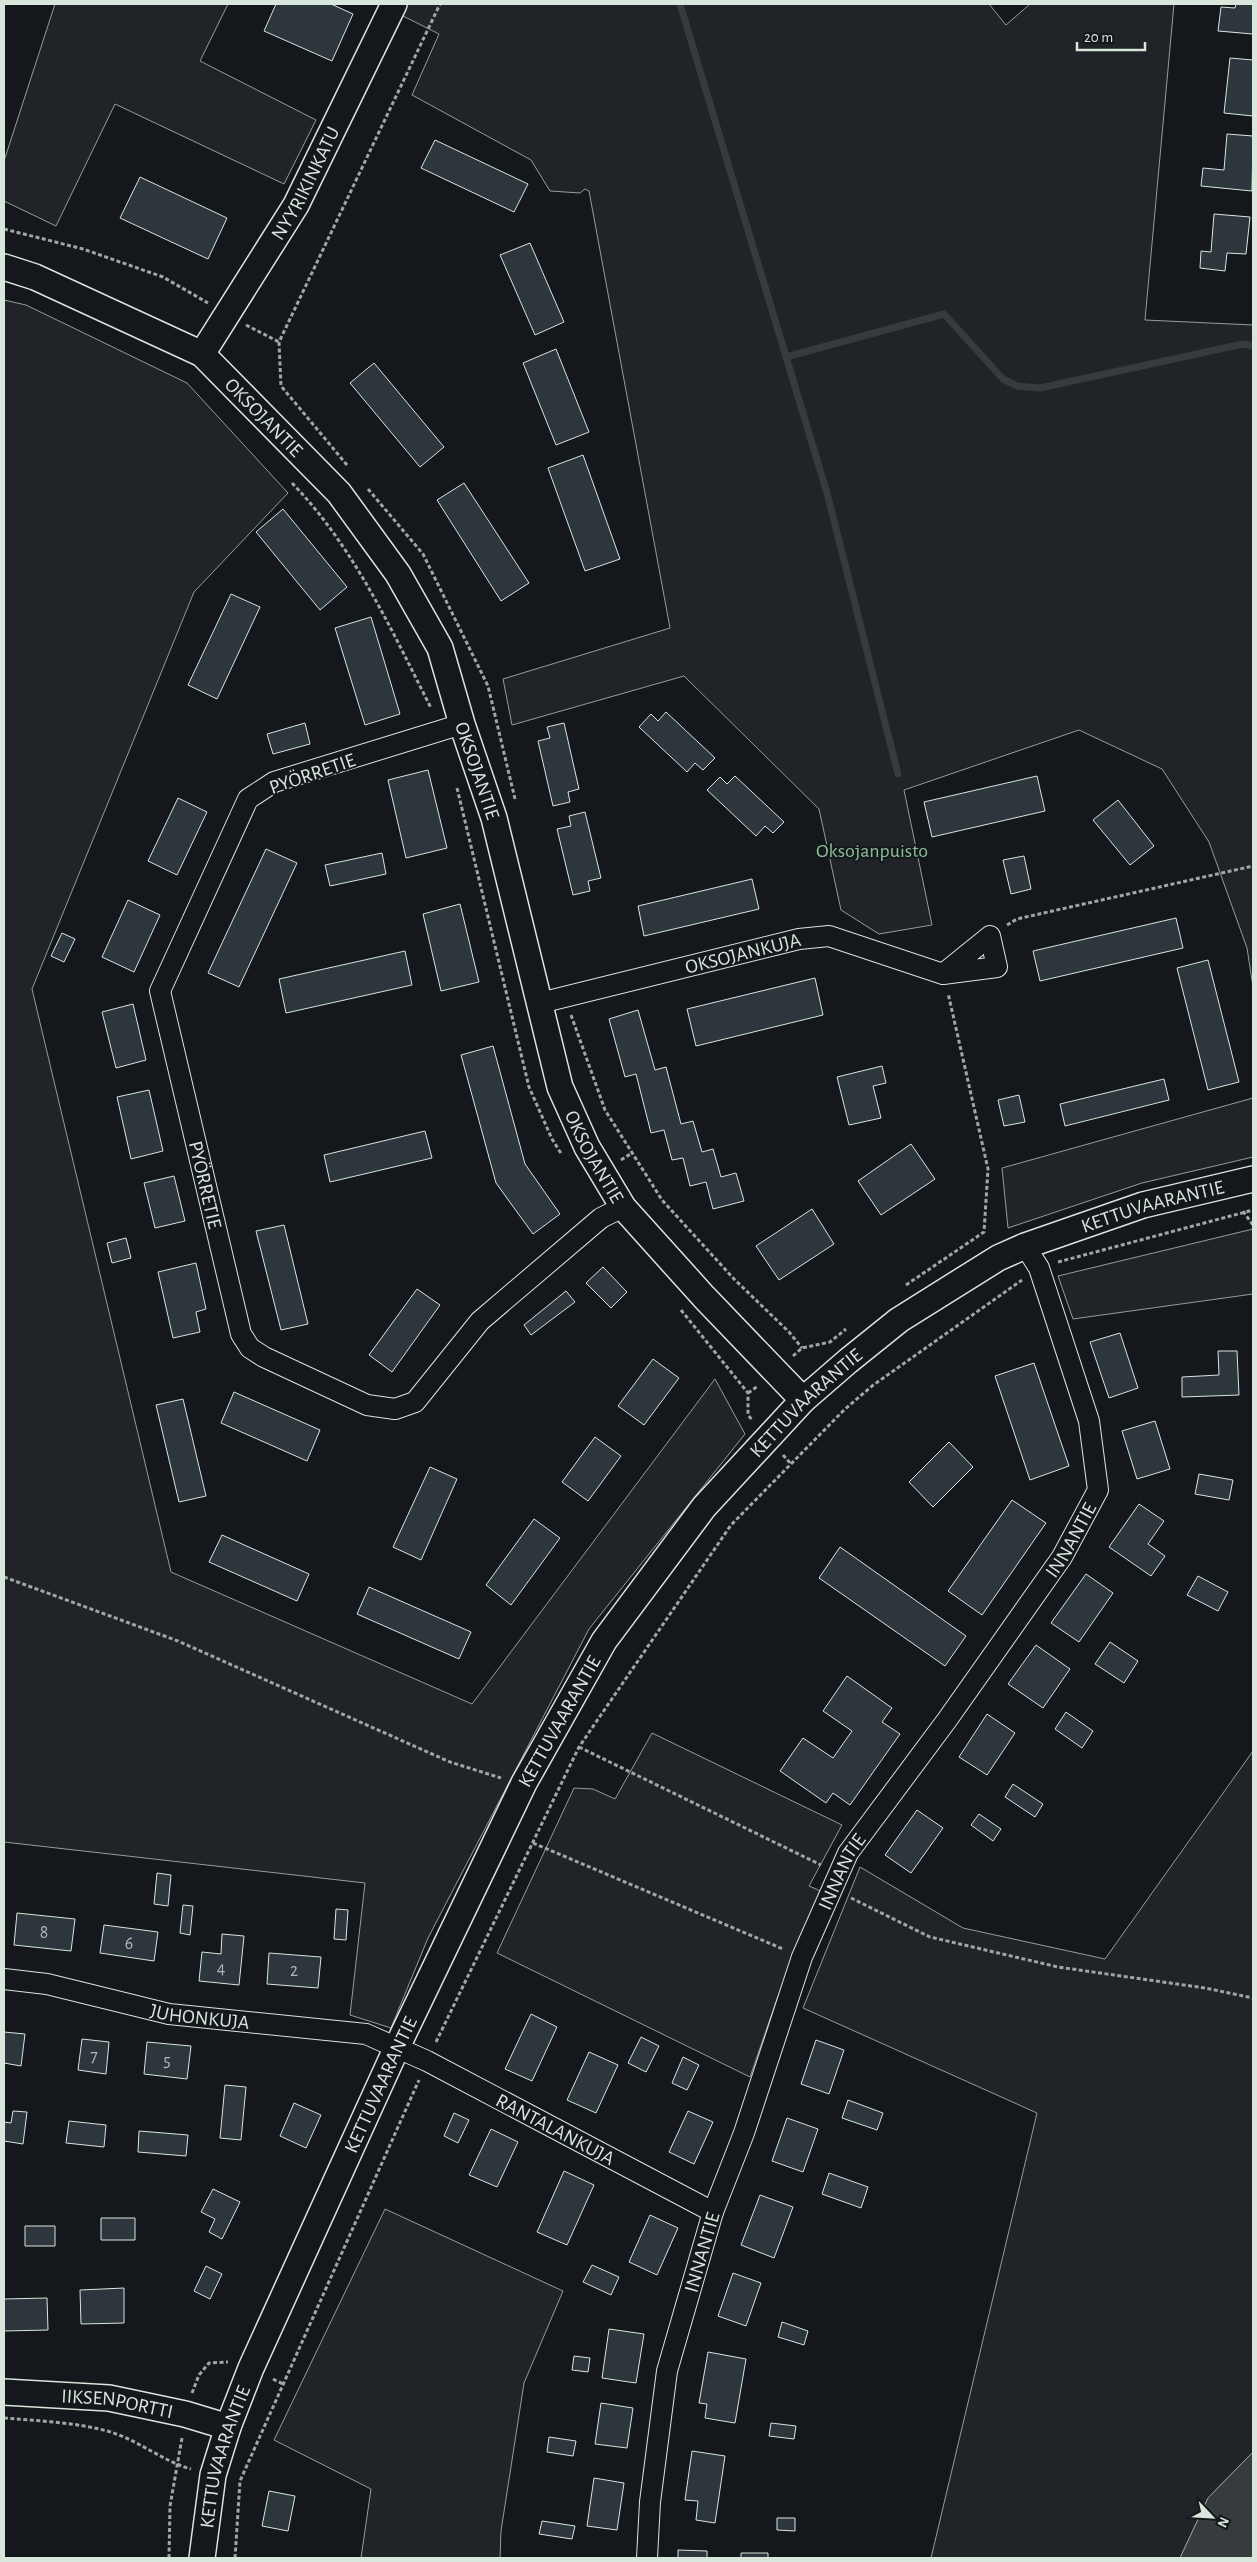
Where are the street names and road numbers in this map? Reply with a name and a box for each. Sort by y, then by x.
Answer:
street label: NYYRIKINKATU [268,123,344,244]
street label: OKSOJANTIE [221,374,307,461]
street label: OKSOJANTIE [451,719,503,822]
street label: PYÖRRETIE [267,750,358,798]
street label: OKSOJANKUJA [683,930,803,978]
street label: OKSOJANTIE [561,1108,627,1207]
street label: PYÖRRETIE [185,1139,225,1231]
street label: KETTUVAARANTIE [1079,1177,1226,1237]
street label: KETTUVAARANTIE [746,1345,866,1462]
street label: INNANTIE [1042,1499,1100,1581]
street label: KETTUVAARANTIE [515,1652,605,1791]
street label: INNANTIE [815,1830,870,1913]
street label: JUHONKUJA [148,2001,251,2033]
street label: KETTUVAARANTIE [341,2013,421,2156]
street label: RANTALANKUJA [492,2090,618,2169]
street label: INNANTIE [681,2210,724,2295]
street label: KETTUVAARANTIE [197,2383,254,2530]
street label: IIKSENPORTTI [61,2386,175,2422]

